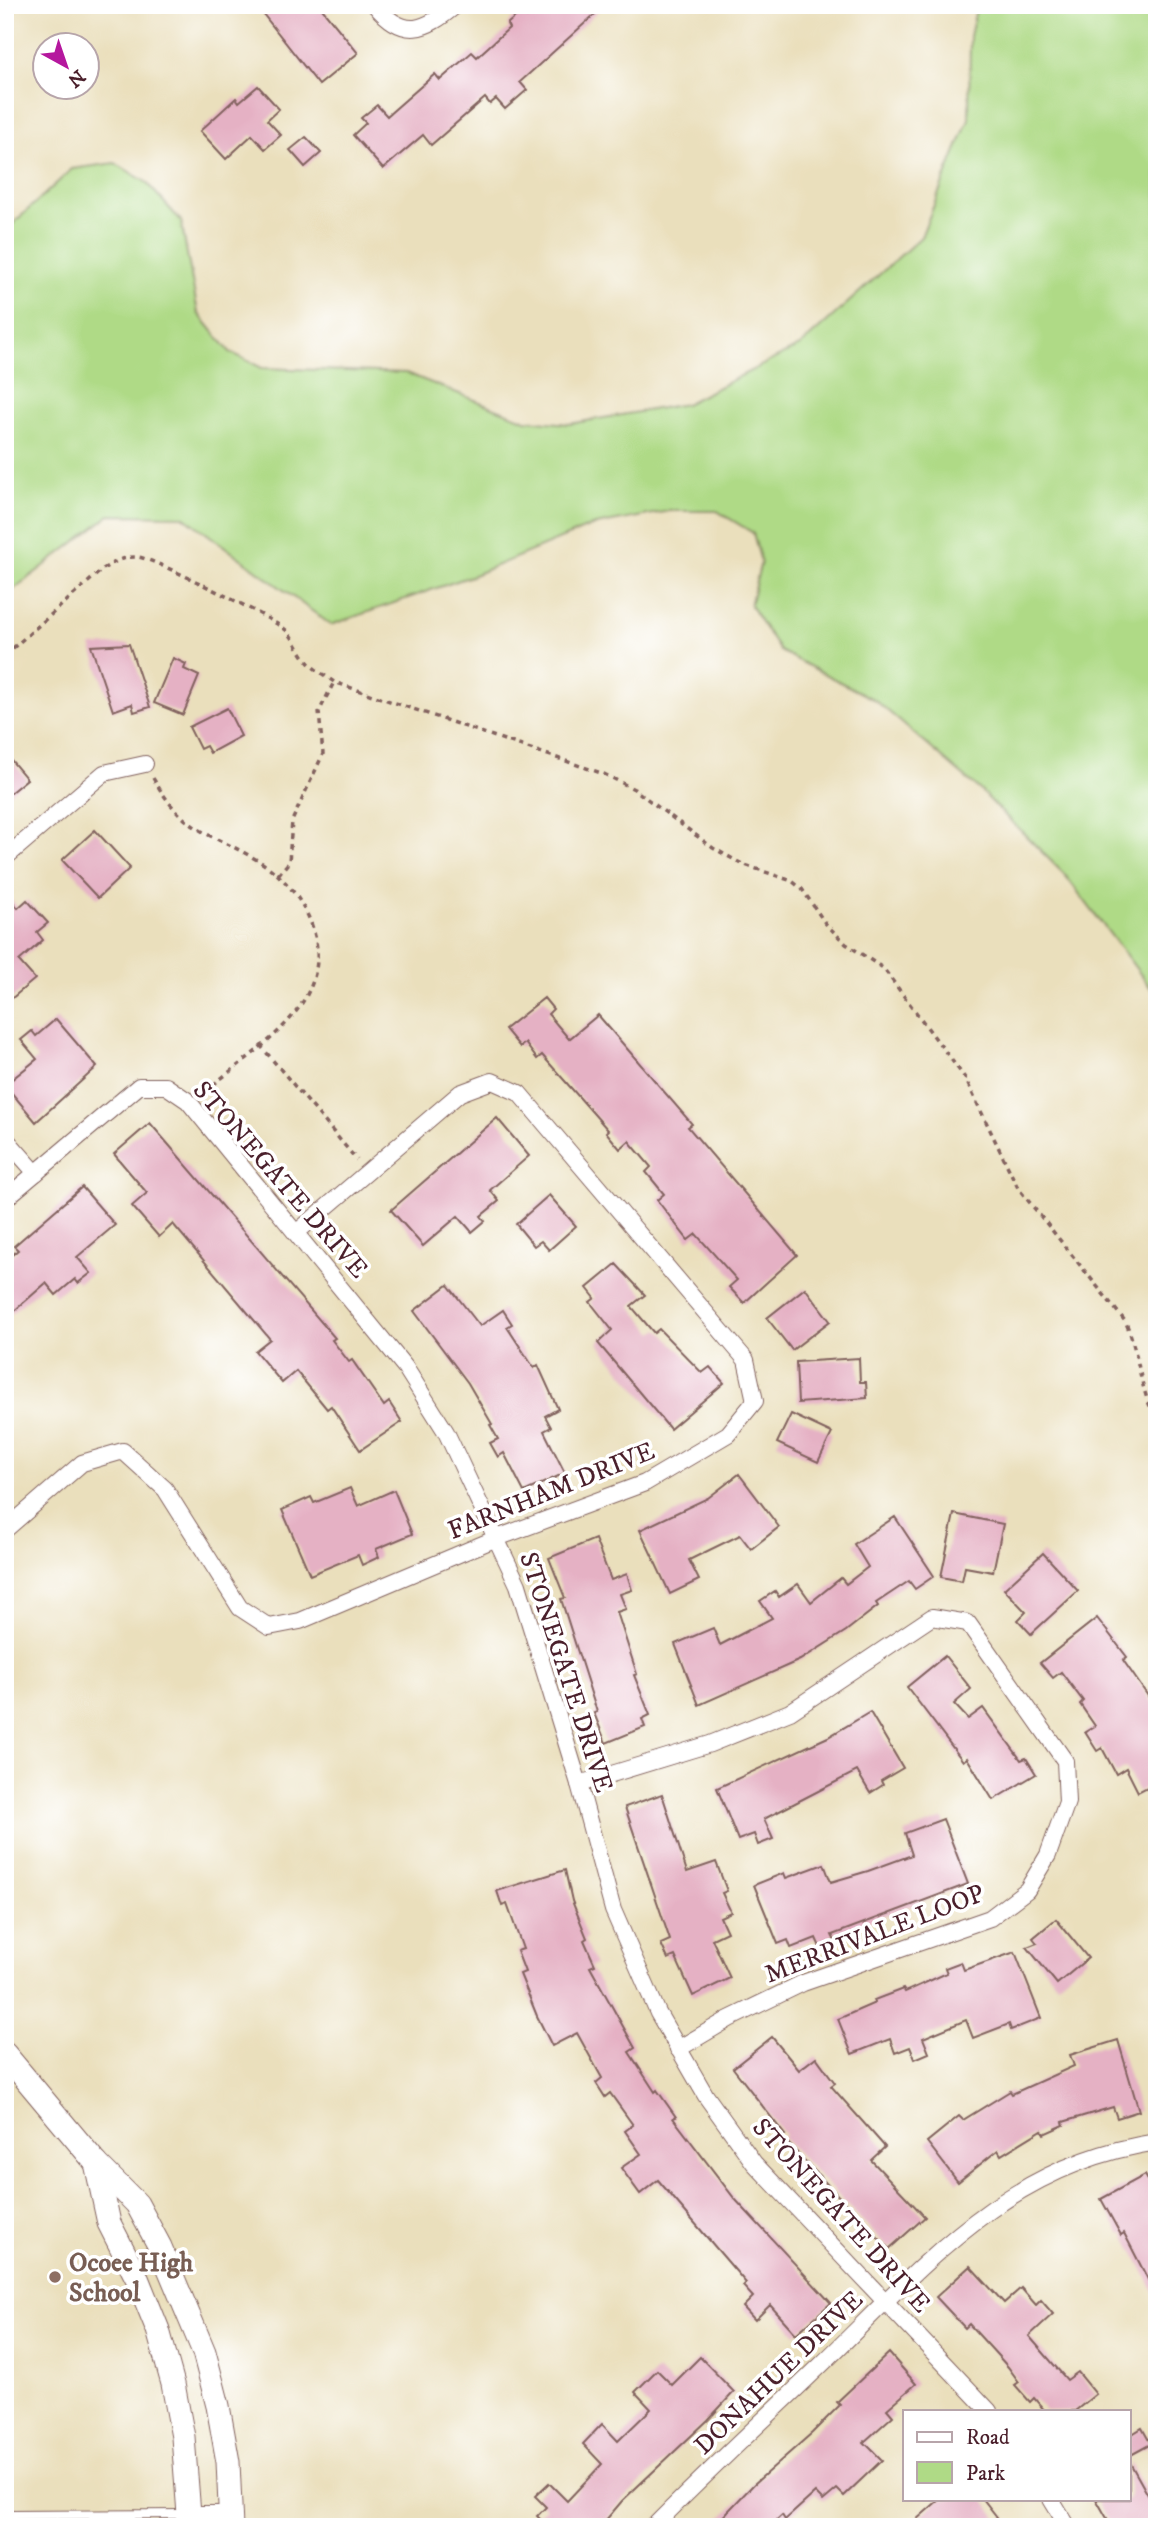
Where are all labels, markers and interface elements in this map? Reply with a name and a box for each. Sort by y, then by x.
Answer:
north arrow [32,32,102,102]
text: N [62,64,89,92]
street label: STONEGATE DRIVE [185,1074,375,1285]
street label: FARNHAM DRIVE [443,1435,660,1548]
street label: STONEGATE DRIVE [511,1548,620,1797]
street label: MERRIVALE LOOP [760,1877,989,1991]
street label: STONEGATE DRIVE [745,2112,937,2320]
place label: Ocoee High School [69,2247,194,2310]
marker: Ocoee High School [47,2269,63,2285]
street label: DONAHUE DRIVE [687,2284,871,2462]
legend [903,2410,1130,2500]
text: Road [966,2425,1010,2451]
text: Park [966,2461,1006,2487]

